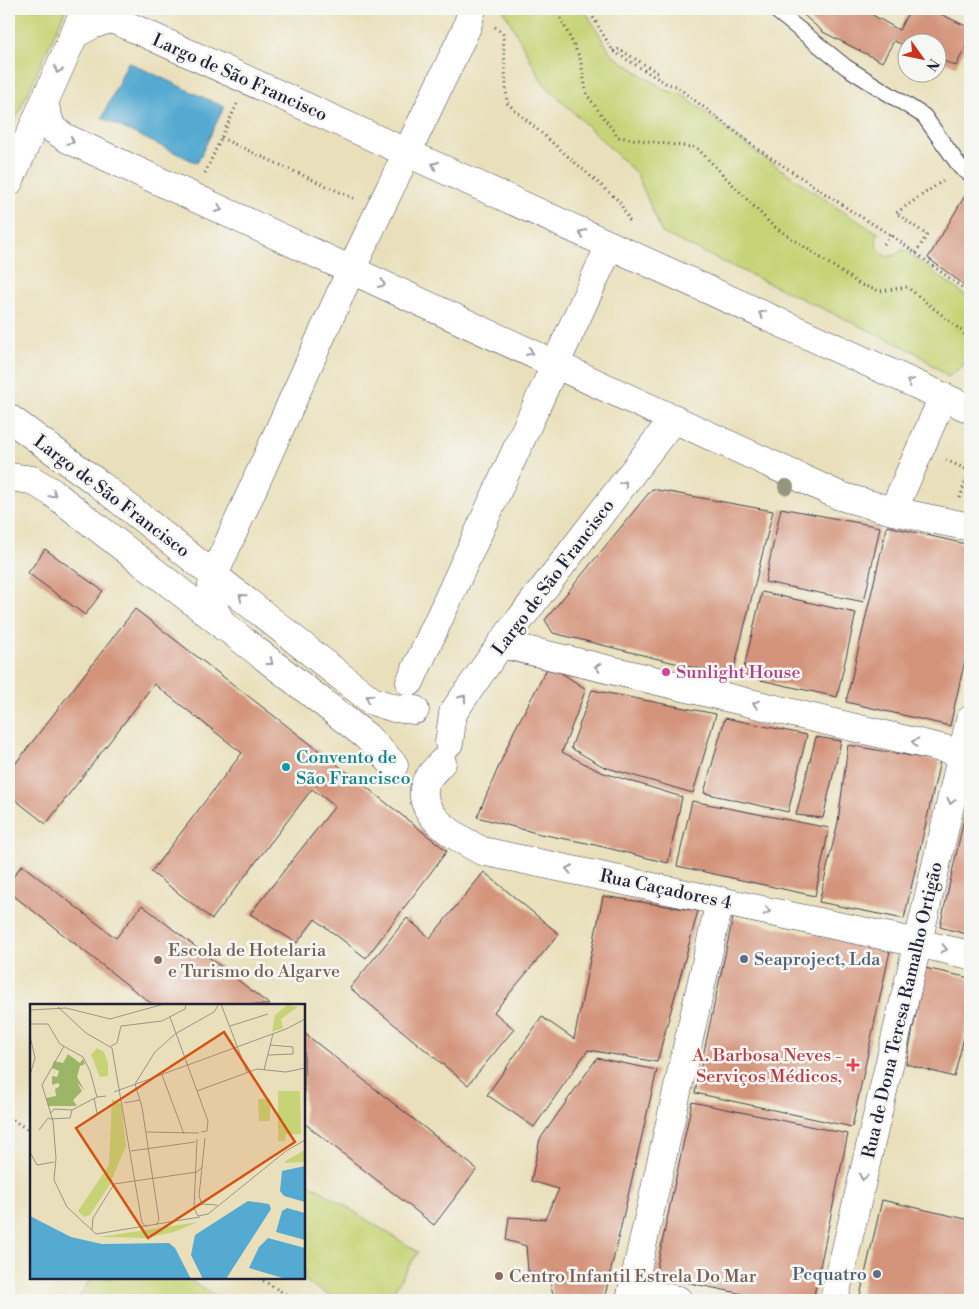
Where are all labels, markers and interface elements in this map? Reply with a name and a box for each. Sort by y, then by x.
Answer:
street label: Largo de São Francisco [149,28,331,126]
north arrow [896,32,946,82]
text: N [921,55,943,74]
one-way arrow [54,65,65,74]
one-way arrow [66,134,75,144]
one-way arrow [431,160,440,171]
one-way arrow [214,202,223,213]
one-way arrow [578,228,587,239]
one-way arrow [377,278,386,288]
one-way arrow [758,310,767,321]
one-way arrow [525,345,534,356]
one-way arrow [906,377,915,388]
street label: Largo de São Francisco [29,430,194,563]
one-way arrow [618,481,626,490]
one-way arrow [47,488,57,497]
street label: Largo de São Francisco [487,495,620,660]
one-way arrow [238,593,247,602]
one-way arrow [264,656,273,664]
place label: Sunlight House [676,661,801,684]
one-way arrow [594,662,603,673]
marker: Sunlight House [660,666,672,678]
one-way arrow [365,694,374,704]
one-way arrow [457,694,466,704]
one-way arrow [752,699,761,710]
one-way arrow [910,737,919,748]
place label: Convento de São Francisco [296,746,411,790]
marker: Convento de São Francisco [280,761,292,773]
one-way arrow [946,797,957,806]
street label: Rua de Dona Teresa Ramalho Ortigão [857,860,948,1161]
one-way arrow [565,864,574,875]
street label: Rua Caçadores 4 [598,864,734,915]
one-way arrow [763,905,772,916]
place label: Escola de Hotelaria e Turismo do Algarve [168,939,340,983]
one-way arrow [940,943,949,954]
place label: Seaproject, Lda [754,948,881,971]
marker: Seaproject, Lda [738,953,750,965]
marker: Escola de Hotelaria e Turismo do Algarve [152,954,164,966]
inset map [30,1004,305,1279]
place label: A. Barbosa Neves - Serviços Médicos, [691,1044,842,1088]
marker: A. Barbosa Neves - Serviços Médicos, [846,1058,860,1072]
one-way arrow [858,1173,869,1182]
place label: Pcquatro [792,1263,867,1286]
place label: Centro Infantil Estrela Do Mar [509,1265,757,1288]
marker: Pcquatro [871,1268,883,1280]
marker: Centro Infantil Estrela Do Mar [493,1270,505,1282]

